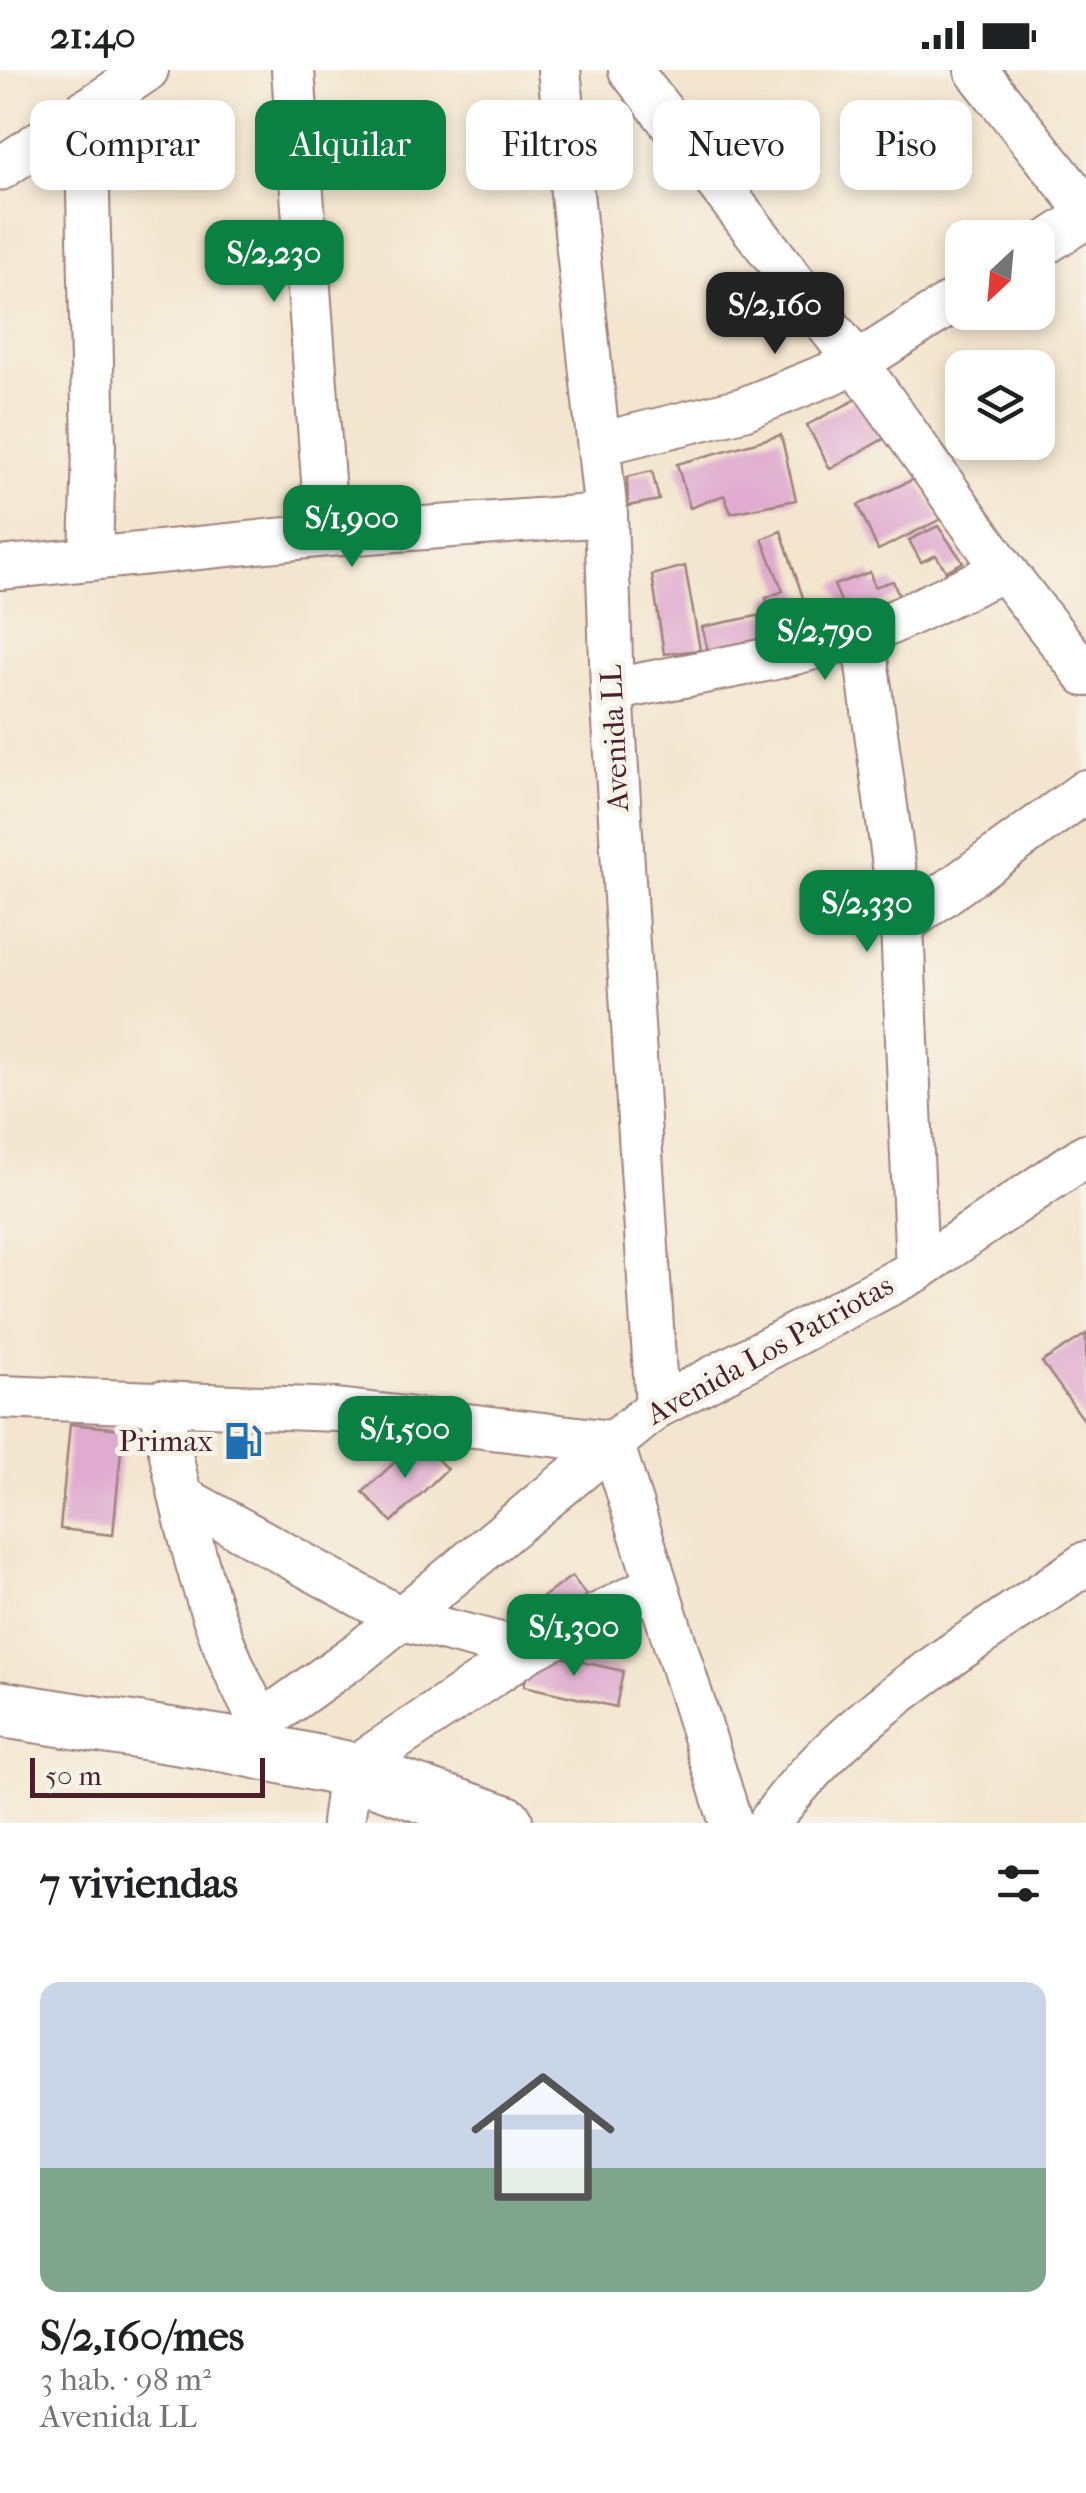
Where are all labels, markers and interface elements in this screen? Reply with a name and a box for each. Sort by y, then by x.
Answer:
text: 21:40 [50,13,136,58]
chip: Comprar [30,100,235,190]
chip: Alquilar [255,100,446,190]
chip: Filtros [466,100,633,190]
chip: Nuevo [653,100,820,190]
chip: Piso [840,100,972,190]
pin: S/2,230 [182,220,366,305]
north arrow [945,220,1055,330]
map controls [945,220,1055,460]
text: S/2,230 [227,234,321,271]
pin: S/2,160 [683,272,867,357]
text: S/2,160 [728,286,822,323]
button: layers [945,350,1055,460]
pin: S/1,900 [260,485,444,570]
text: S/1,900 [305,499,399,536]
pin: S/2,790 [733,598,917,683]
text: S/2,790 [777,612,873,649]
street label: Avenida LL [594,664,636,813]
pin: S/2,330 [775,870,959,955]
text: S/2,330 [821,884,913,921]
street label: Avenida Los Patriotas [640,1268,899,1433]
pin: S/1,500 [313,1396,497,1481]
text: S/1,500 [360,1410,450,1447]
fuel station icon: Primax [222,1420,264,1462]
place label: Primax [119,1424,213,1459]
pin: S/1,300 [482,1594,666,1679]
text: S/1,300 [529,1608,619,1645]
scale bar [30,1753,265,1798]
text: 50 m [45,1759,102,1792]
icon: filters [991,1856,1046,1911]
text: 7 viviendas [40,1859,238,1908]
icon: home [453,2047,633,2227]
text: S/2,160/mes [40,2312,244,2361]
text: 3 hab. · 98 m² [40,2361,211,2398]
text: Avenida LL [40,2398,197,2435]

